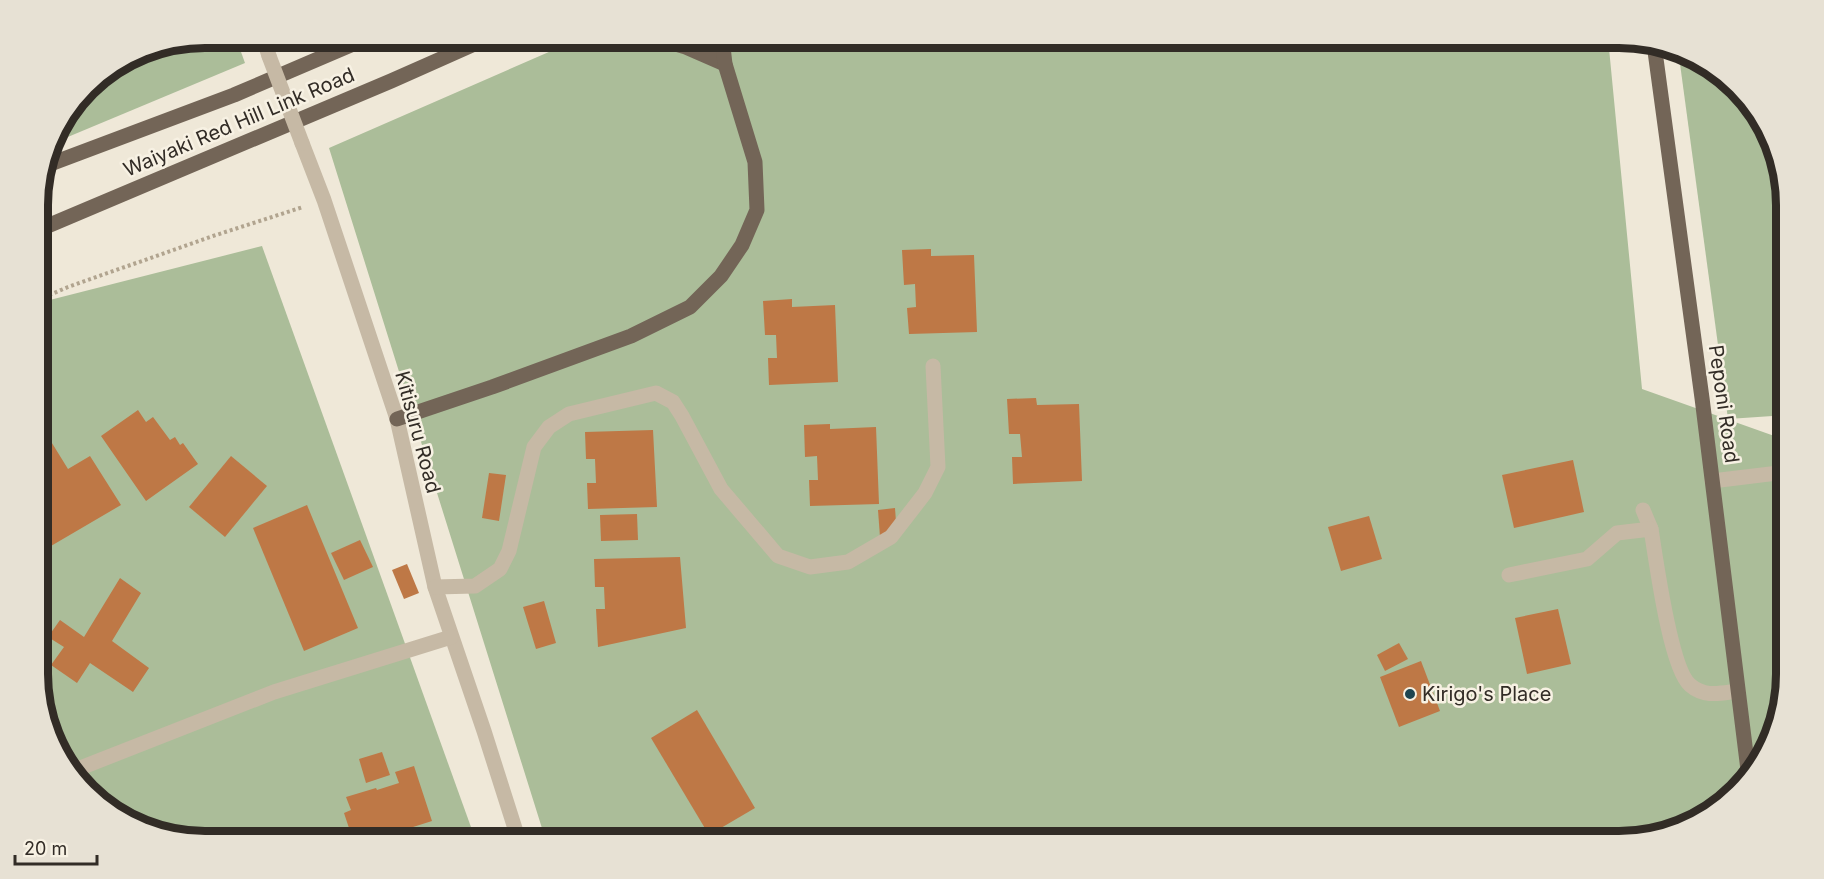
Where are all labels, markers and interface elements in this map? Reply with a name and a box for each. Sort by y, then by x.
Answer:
street label: Waiyaki Red Hill Link Road [120,62,358,182]
street label: Peponi Road [1704,343,1744,465]
street label: Kitisuru Road [390,368,446,496]
place label: Kirigo's Place [1422,682,1551,706]
marker: Kirigo's Place [1403,687,1417,701]
scale bar [15,828,98,866]
text: 20 m [24,838,67,859]

